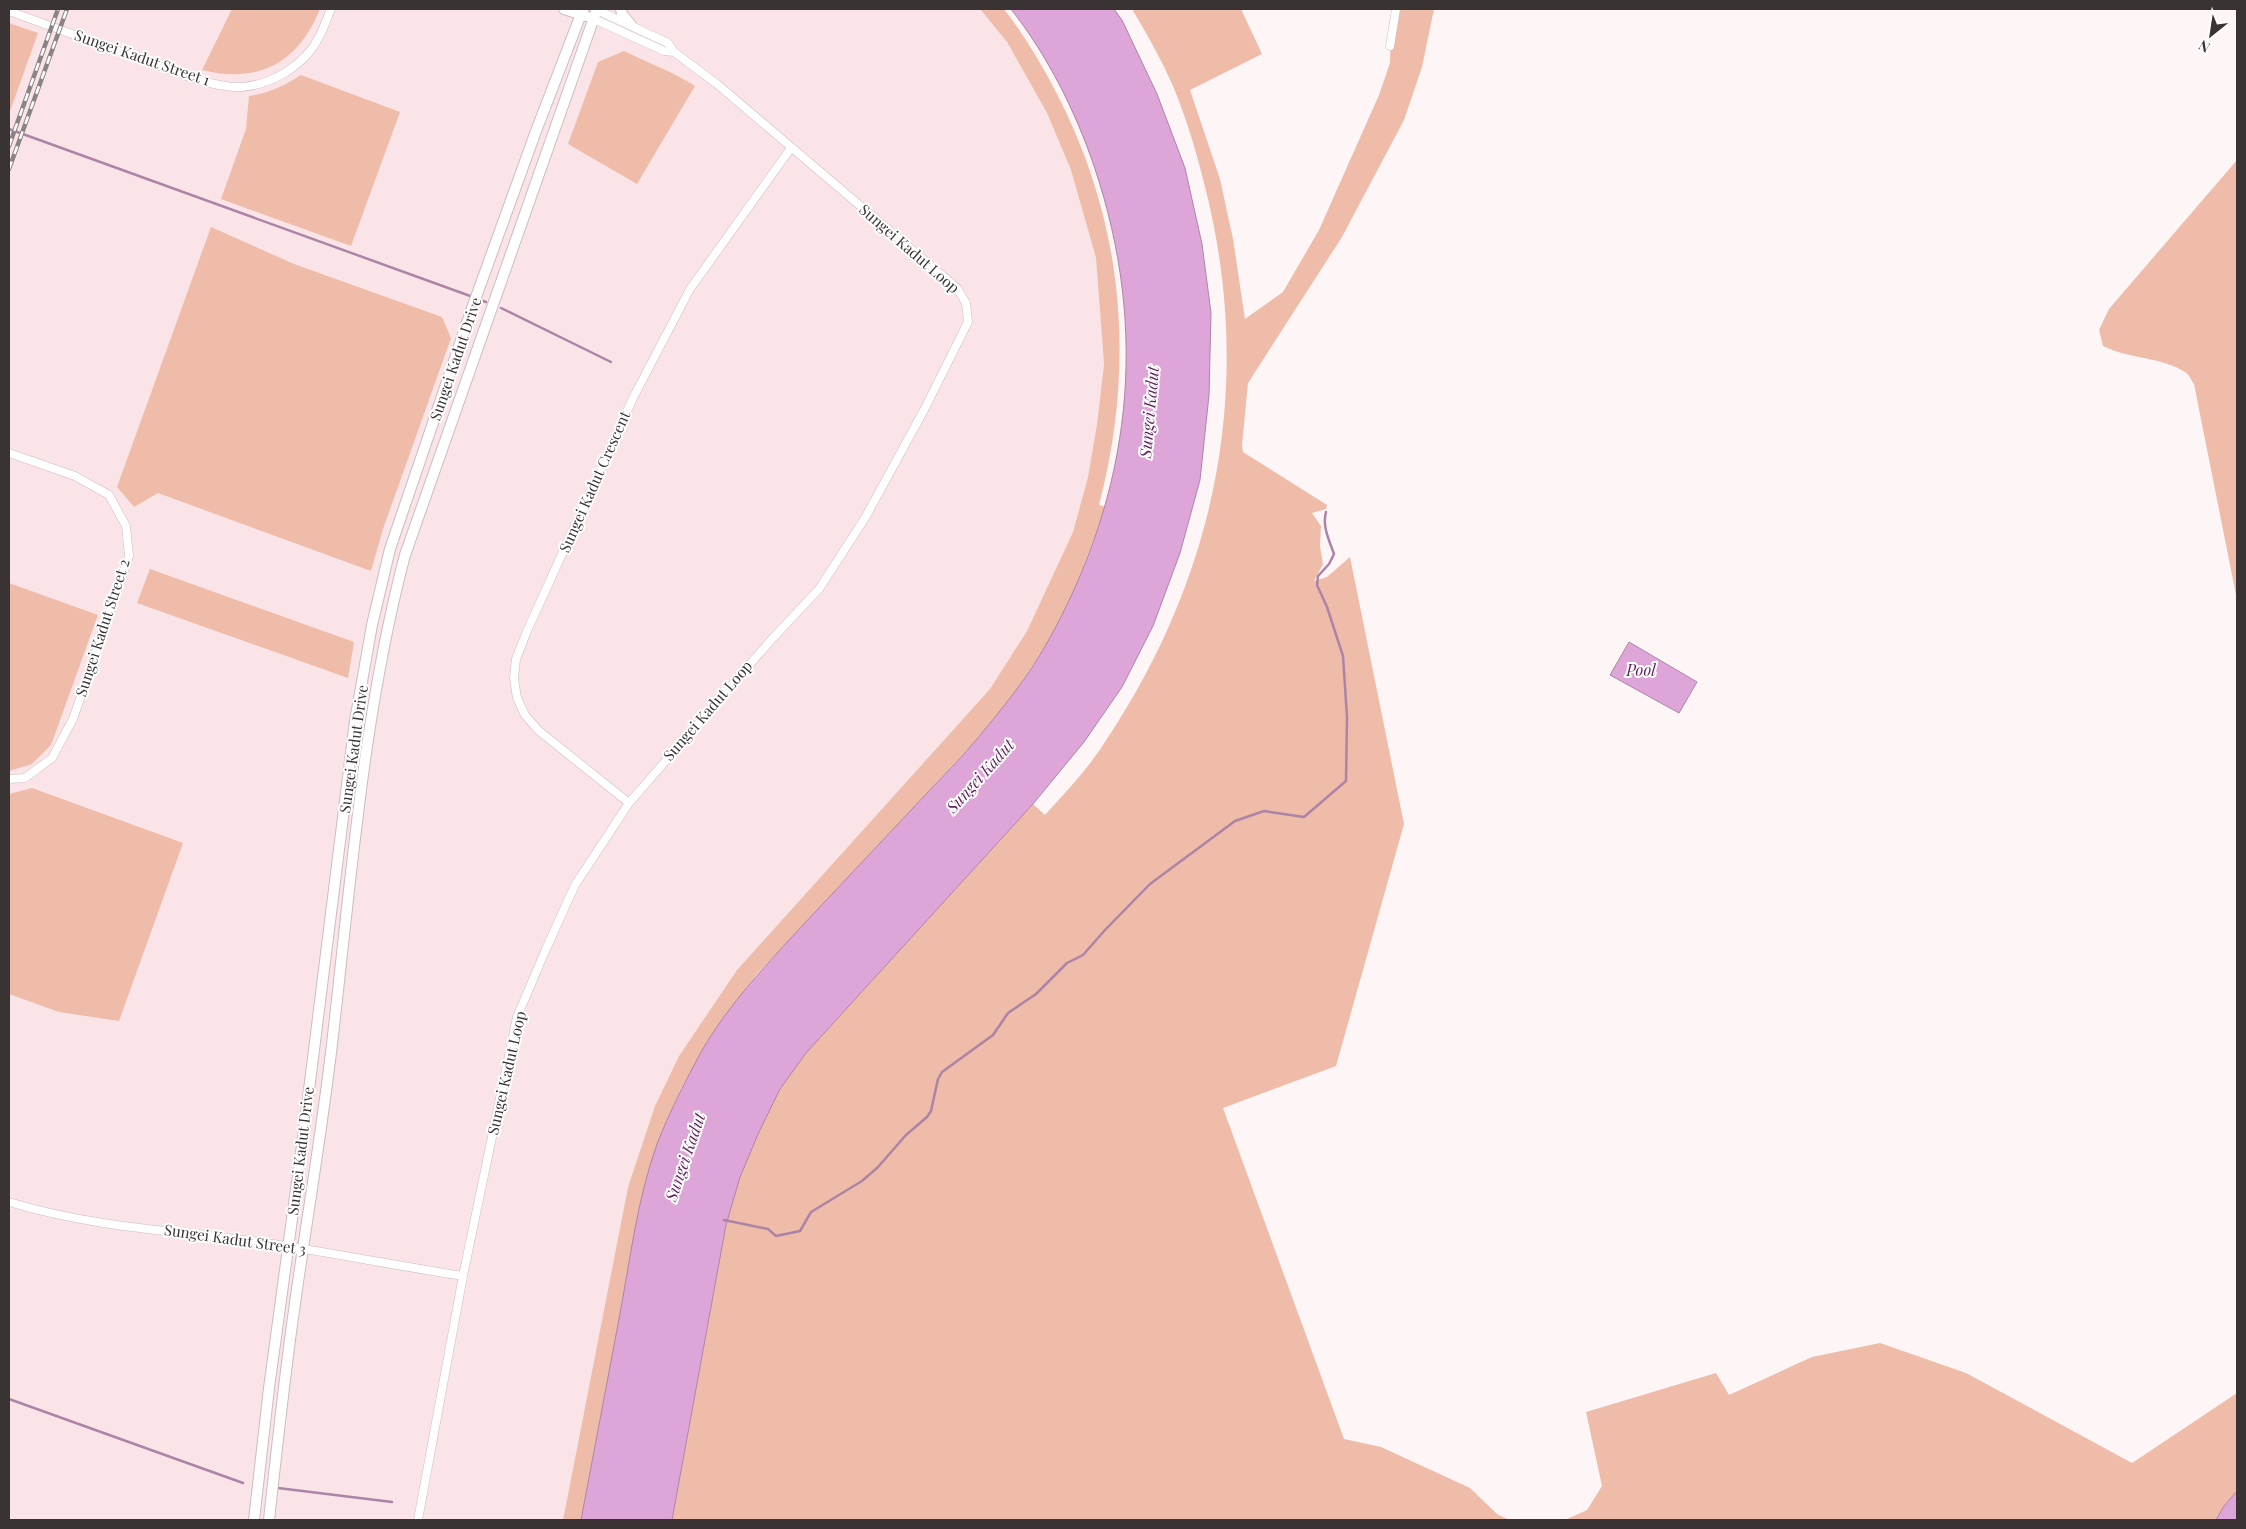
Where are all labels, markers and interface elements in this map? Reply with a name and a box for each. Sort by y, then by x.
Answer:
north arrow [2186,10,2236,60]
street label: Sungei Kadut Street 1 [72,24,213,90]
text: N [2195,36,2213,57]
street label: Sungei Kadut Loop [855,199,964,298]
street label: Sungei Kadut Drive [425,294,486,423]
water label: Sungei Kadut [1134,365,1163,460]
street label: Sungei Kadut Crescent [554,407,635,555]
street label: Sungei Kadut Street 2 [70,556,134,699]
street label: Sungei Kadut Loop [658,656,757,765]
water label: Pool [1625,659,1656,680]
street label: Sungei Kadut Drive [334,683,372,814]
water label: Sungei Kadut [940,734,1019,818]
street label: Sungei Kadut Loop [482,1009,530,1137]
street label: Sungei Kadut Drive [282,1085,318,1216]
water label: Sungei Kadut [659,1109,710,1205]
street label: Sungei Kadut Street 3 [163,1219,308,1259]

